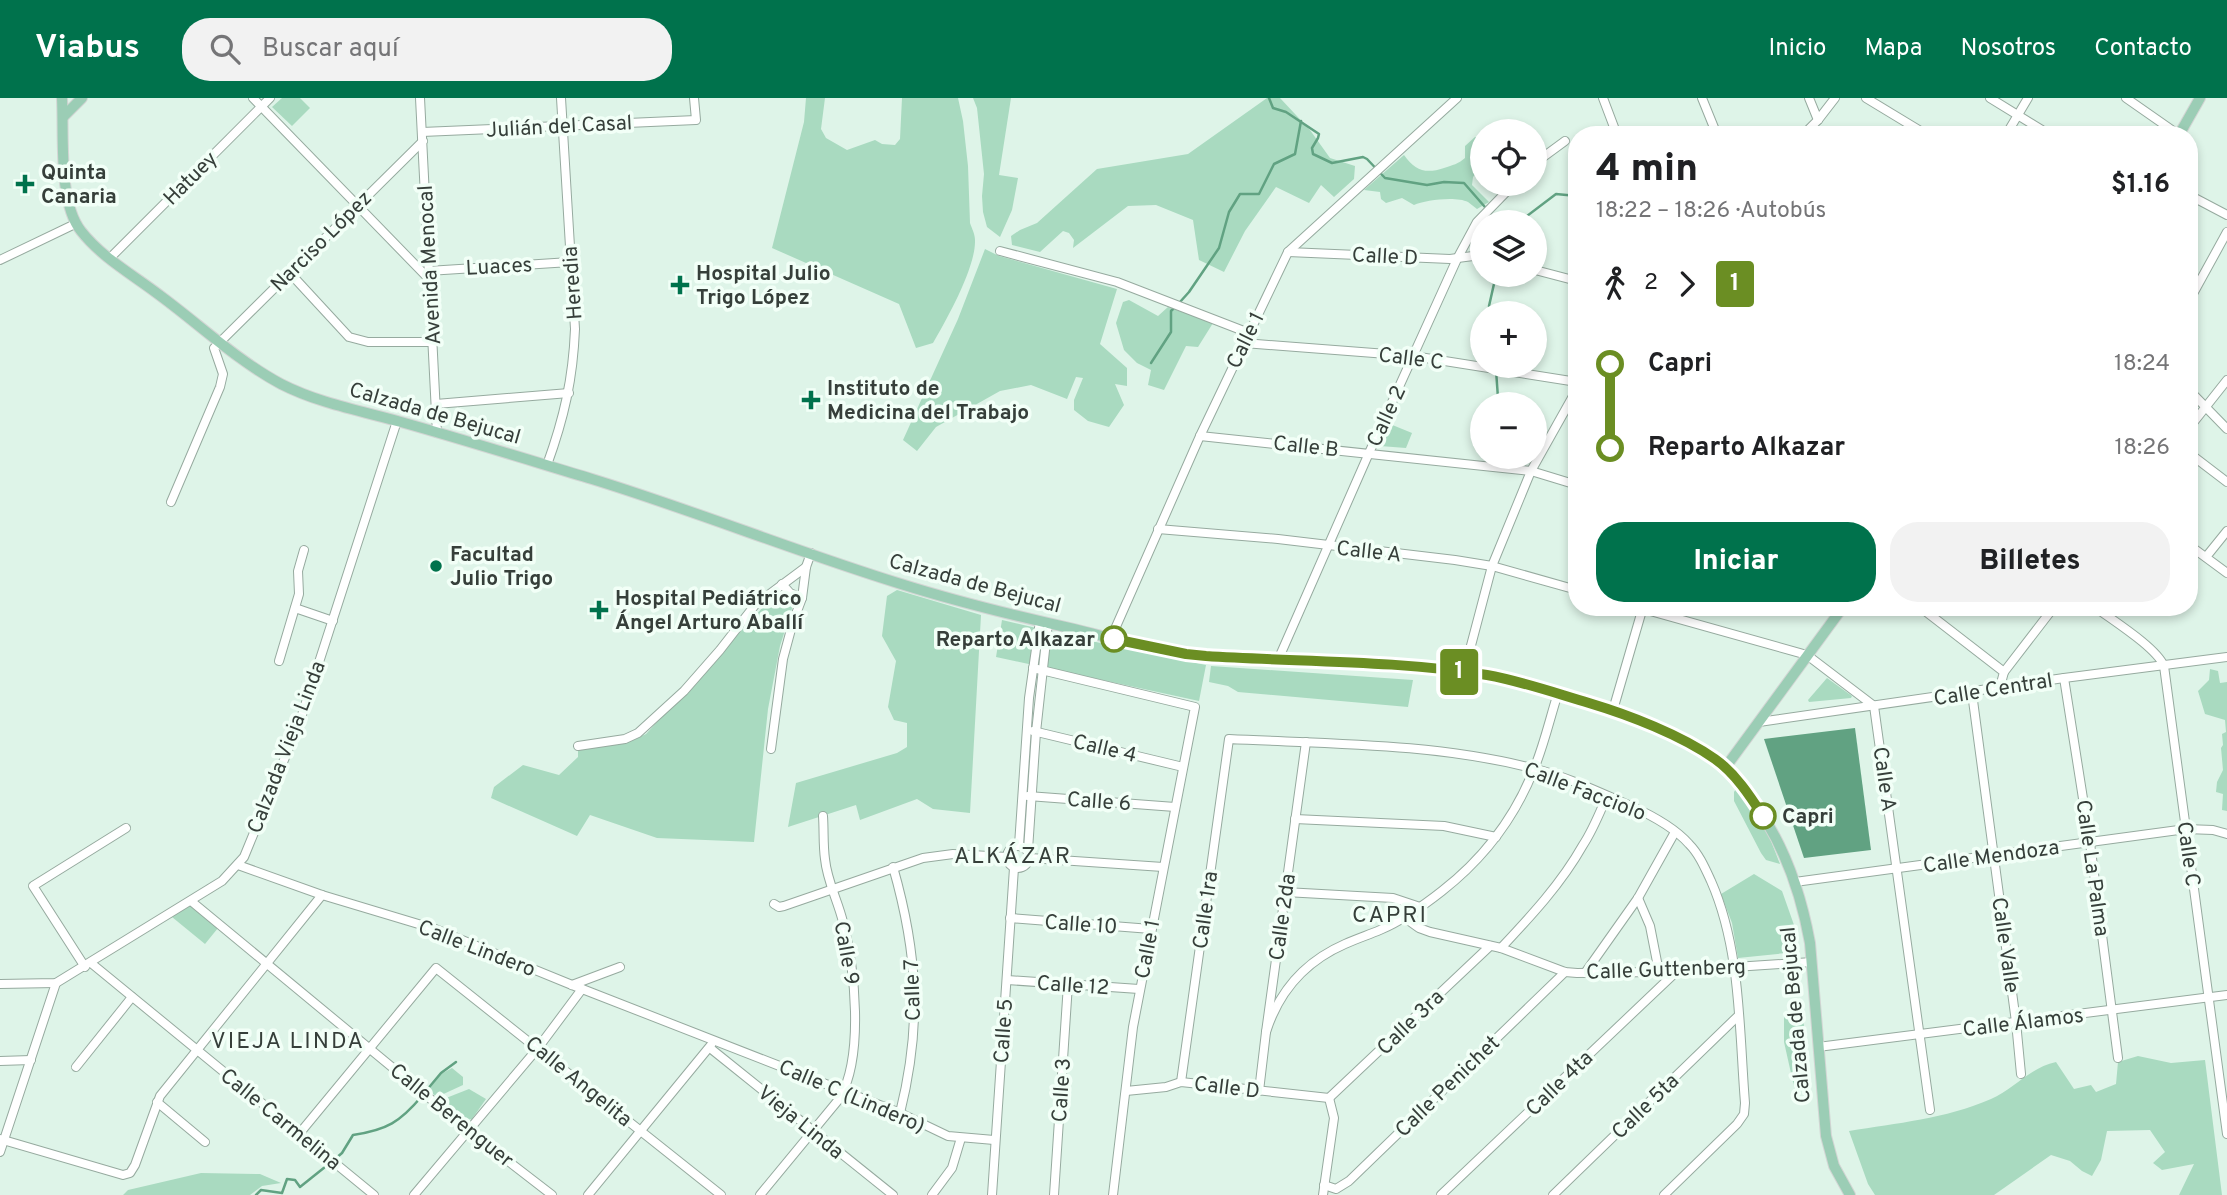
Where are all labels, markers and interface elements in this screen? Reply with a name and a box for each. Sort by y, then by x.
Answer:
search box [182,18,672,81]
text: Viabus [35,28,140,70]
icon: search [206,30,244,68]
text: Buscar aquí [262,33,399,66]
text: Inicio [1769,34,1826,64]
text: Mapa [1864,34,1923,64]
text: Nosotros [1961,34,2056,64]
text: Contacto [2094,34,2192,64]
street label: Julián del Casal [485,110,633,145]
map controls [1470,119,1547,469]
button: locate [1470,119,1547,196]
street label: Hatuey [158,146,224,212]
text: 4 min [1596,146,1698,195]
place label: Quinta Canaria [41,160,117,211]
text: $1.16 [2111,169,2170,202]
marker: Quinta Canaria [15,174,35,194]
street label: Avenida Menocal [413,184,448,345]
street label: Narciso López [266,186,379,299]
text: 18:22 – 18:26 · Autobús [1596,197,1826,226]
button: layers [1470,210,1547,287]
street label: Calle D [1351,242,1419,273]
street label: Heredia [557,245,590,321]
street label: Luaces [465,252,533,283]
place label: Hospital Julio Trigo López [696,261,831,312]
icon: walk [1596,265,1634,303]
icon: forward [1668,265,1706,303]
text: 2 [1644,269,1658,298]
text: 1 [1730,269,1740,299]
marker: Hospital Julio Trigo López [670,275,690,295]
button: + [1470,301,1547,378]
street label: Calle 1 [1221,308,1272,373]
street label: Calle C [1377,342,1445,377]
text: Capri [1648,348,1712,381]
text: 18:24 [2114,350,2170,379]
place label: Instituto de Medicina del Trabajo [827,376,1029,427]
street label: Calzada de Bejucal [346,377,523,452]
street label: Calle 2 [1361,382,1413,452]
marker: Instituto de Medicina del Trabajo [801,390,821,410]
button: − [1470,392,1547,469]
street label: Calle B [1272,431,1340,464]
text: Reparto Alkazar [1648,432,1845,465]
text: 18:26 [2114,434,2170,463]
button: Iniciar [1596,522,1876,602]
button: Billetes [1890,522,2170,602]
street label: Calle A [1335,536,1403,569]
place label: Facultad Julio Trigo [450,542,553,593]
street label: Calzada de Bejucal [886,548,1064,620]
marker: Facultad Julio Trigo [428,558,444,574]
place label: Hospital Pediátrico Ángel Arturo Aballí [615,586,805,637]
marker: Hospital Pediátrico Ángel Arturo Aballí [589,600,609,620]
marker: Reparto Alkazar [1101,626,1127,652]
place label: Reparto Alkazar [936,627,1095,654]
line badge: 1 [1436,649,1482,695]
street label: Calzada Vieja Linda [242,657,333,838]
text: 1 [1454,657,1464,687]
street label: Calle Central [1932,668,2055,713]
street label: Calle 4 [1070,729,1139,770]
street label: Calle A [1866,745,1901,813]
street label: Calle Facciolo [1520,757,1649,828]
street label: Calle 6 [1066,787,1132,818]
street label: Calle La Palma [2069,798,2114,938]
marker: Capri [1750,803,1776,829]
place label: Capri [1782,804,1834,831]
street label: Calle C [2170,820,2205,889]
street label: Calle Mendoza [1921,835,2061,880]
district label: ALKÁZAR [954,842,1072,872]
street label: Calle 1ra [1188,869,1225,951]
street label: Calle 2da [1264,872,1303,962]
street label: Calle Valle [1984,895,2025,995]
district label: CAPRI [1352,902,1428,931]
street label: Calle 10 [1043,909,1118,942]
street label: Calle Lindero [414,915,539,984]
street label: Calle 1 [1130,917,1167,981]
street label: Calle 9 [827,919,864,987]
street label: Calzada de Bejucal [1775,925,1818,1104]
street label: Calle Guttenberg [1586,954,1746,987]
street label: Calle 7 [899,958,928,1021]
street label: Calle 12 [1036,970,1110,1002]
street label: Calle 3ra [1372,984,1450,1062]
street label: Calle 5 [989,998,1020,1064]
street label: Calle Álamos [1961,1002,2085,1044]
district label: VIEJA LINDA [211,1028,365,1057]
street label: Calle Penichet [1390,1030,1506,1144]
street label: Calle Angelita [519,1031,637,1134]
street label: Calle 4ta [1521,1045,1600,1123]
street label: Calle C (Lindero) [774,1054,929,1140]
street label: Calle 3 [1047,1057,1078,1123]
street label: Calle Berenguer [384,1058,519,1174]
street label: Calle Carmelina [214,1063,346,1177]
street label: Calle 5ta [1607,1068,1686,1146]
street label: Calle D [1192,1071,1261,1106]
street label: Vieja Linda [751,1080,849,1166]

